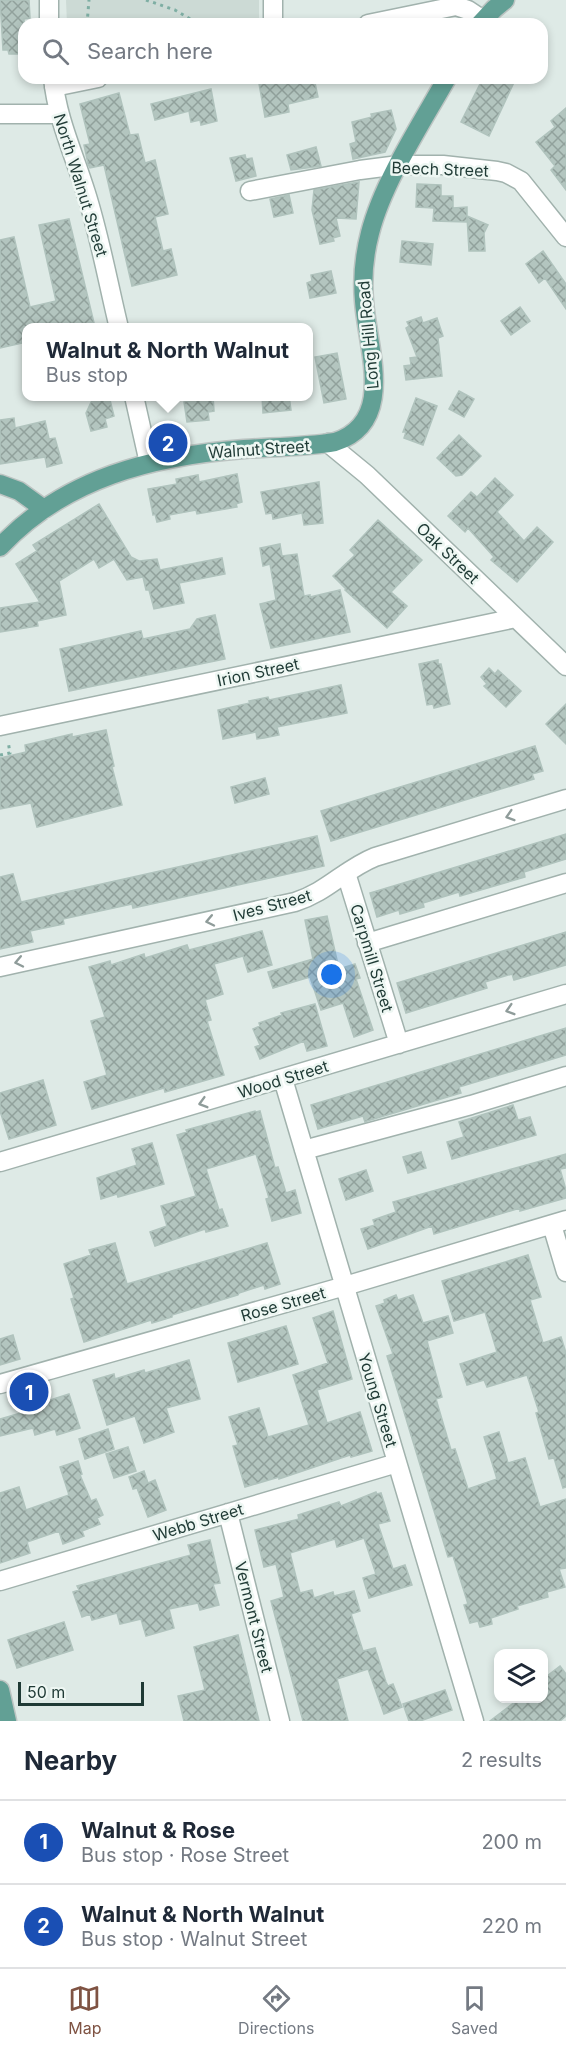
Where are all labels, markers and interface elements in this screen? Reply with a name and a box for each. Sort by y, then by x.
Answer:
search box [18,18,548,84]
icon: search [39,35,72,68]
text: Search here [87,38,213,64]
street label: North Walnut Street [50,111,112,259]
street label: Beech Street [391,157,489,181]
street label: Long Hill Road [353,280,383,390]
popup [22,323,313,401]
text: Walnut & North Walnut [46,337,289,363]
text: Bus stop [46,363,128,387]
pin: 2 [148,420,188,466]
street label: Walnut Street [208,435,310,463]
street label: Oak Street [412,518,484,588]
street label: Irion Street [215,654,301,690]
one-way arrow [505,809,516,821]
street label: Ives Street [231,885,313,925]
street label: Carpmill Street [346,902,398,1014]
one-way arrow [205,913,215,926]
one-way arrow [14,955,24,968]
your location [317,960,346,989]
one-way arrow [505,1003,516,1015]
street label: Wood Street [235,1056,331,1102]
one-way arrow [198,1096,209,1108]
street label: Rose Street [238,1282,328,1326]
street label: Young Street [354,1350,402,1450]
pin: 1 [9,1370,48,1414]
street label: Webb Street [150,1499,246,1545]
street label: Vermont Street [231,1559,277,1675]
map controls [494,1649,548,1703]
button: layers [494,1649,548,1703]
scale bar [18,1679,144,1706]
text: 50 m [27,1682,65,1702]
text: Nearby [24,1745,117,1776]
text: 2 results [461,1748,542,1772]
text: Walnut & Rose [81,1817,235,1843]
text: 1 [39,1830,48,1854]
text: 200 m [481,1830,542,1854]
text: Bus stop · Rose Street [81,1843,289,1867]
text: Walnut & North Walnut [81,1901,324,1927]
text: 2 [37,1914,50,1938]
text: 220 m [482,1914,542,1938]
text: Bus stop · Walnut Street [81,1927,307,1951]
tab: Map [68,1982,102,2038]
tab: Directions [238,1982,314,2038]
tab: Saved [451,1982,498,2038]

